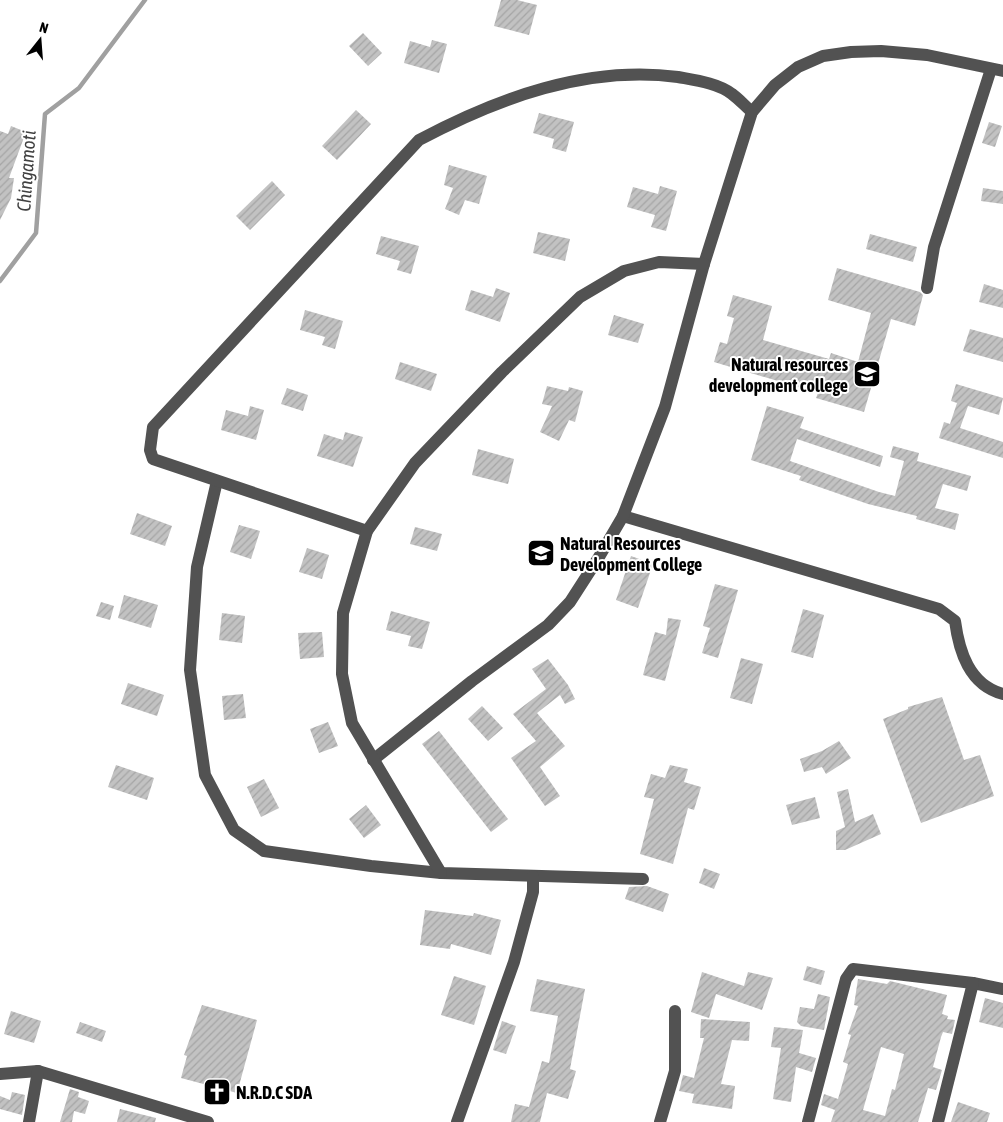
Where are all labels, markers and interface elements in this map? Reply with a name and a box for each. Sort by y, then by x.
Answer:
north arrow [15,15,65,65]
text: N [38,19,50,36]
water label: Chingamoti [12,130,40,212]
place label: Natural resources development college [709,354,849,396]
school or university icon: Natural resources development college [852,359,882,389]
place label: Natural Resources Development College [560,533,702,575]
school or university icon: Natural Resources Development College [526,538,556,568]
church icon: N.R.D.C SDA [202,1077,232,1107]
place label: N.R.D.C SDA [236,1082,312,1103]

